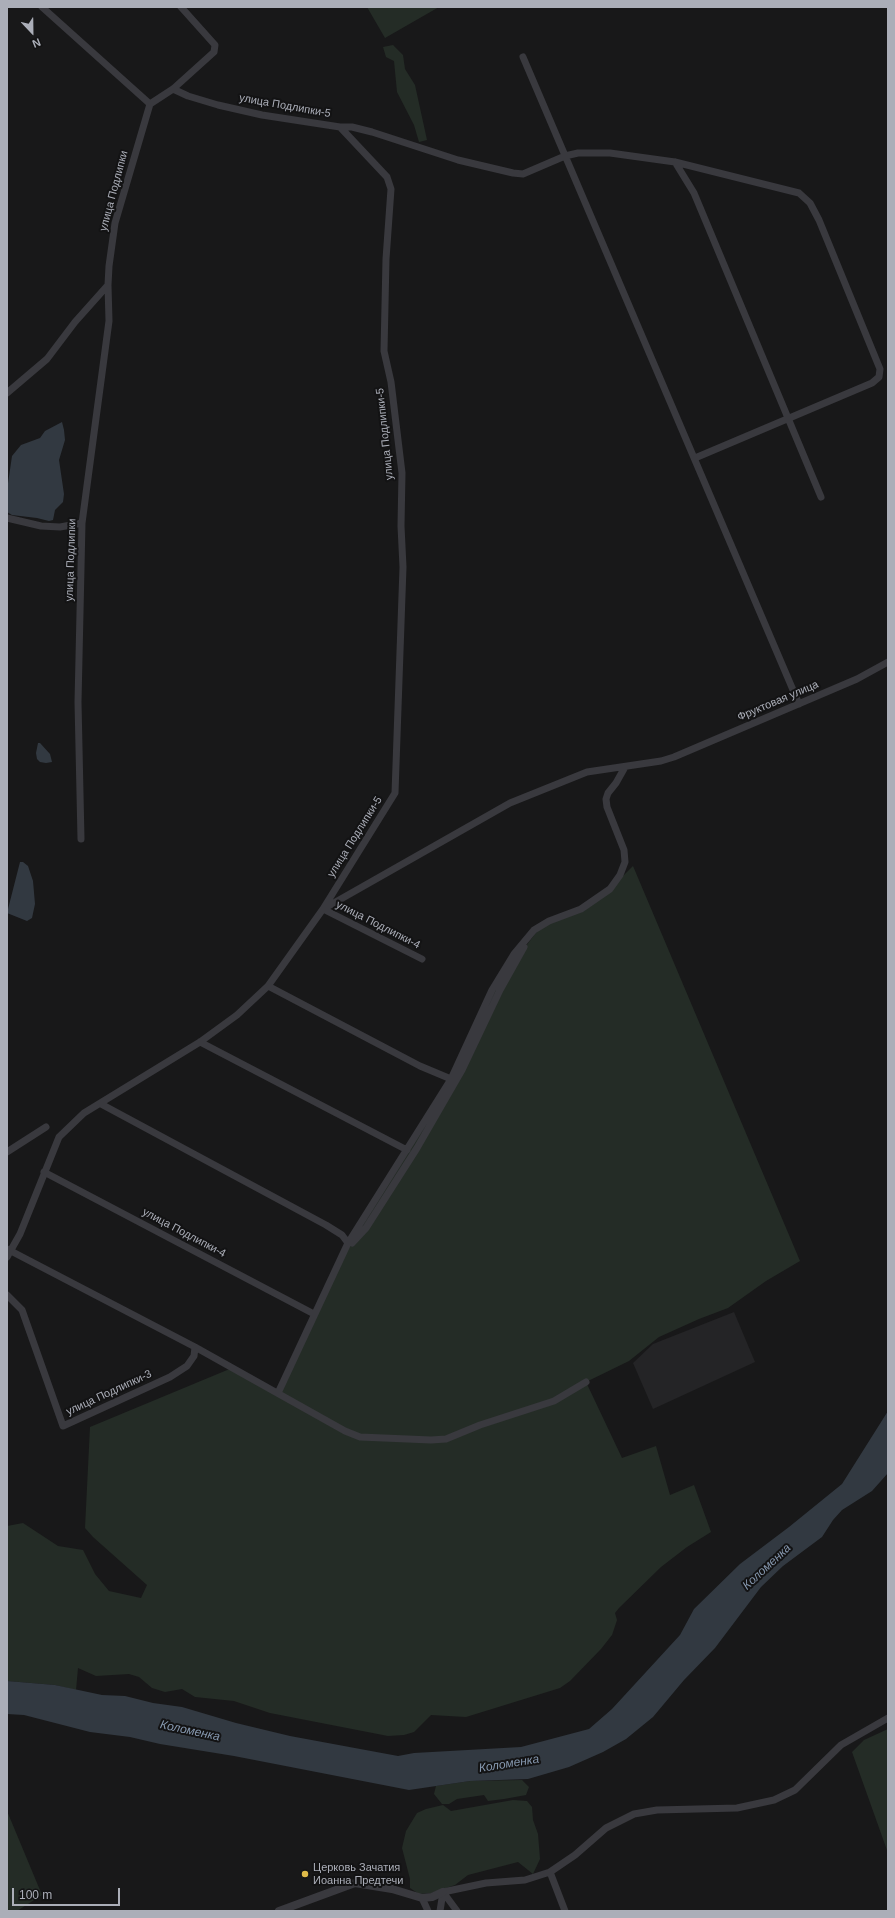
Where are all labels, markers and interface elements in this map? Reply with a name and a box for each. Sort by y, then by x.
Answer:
north arrow [12,12,52,52]
text: N [31,36,42,50]
street label: улица Подлипки-5 [238,91,332,121]
street label: улица Подлипки [97,149,131,233]
street label: улица Подлипки-5 [374,387,396,481]
street label: улица Подлипки [63,518,79,602]
street label: Фруктовая улица [735,678,821,724]
street label: улица Подлипки-5 [325,794,385,880]
street label: улица Подлипки-4 [334,898,422,952]
street label: улица Подлипки-4 [140,1205,228,1261]
street label: улица Подлипки-3 [64,1367,154,1419]
water label: Коломенка [740,1541,794,1593]
water label: Коломенка [159,1718,221,1744]
water label: Коломенка [478,1752,540,1776]
place label: Церковь Зачатия Иоанна Предтечи [313,1861,403,1887]
marker: Церковь Зачатия Иоанна Предтечи [300,1869,310,1879]
scale bar [14,1880,122,1906]
text: 100 m [19,1888,52,1902]

